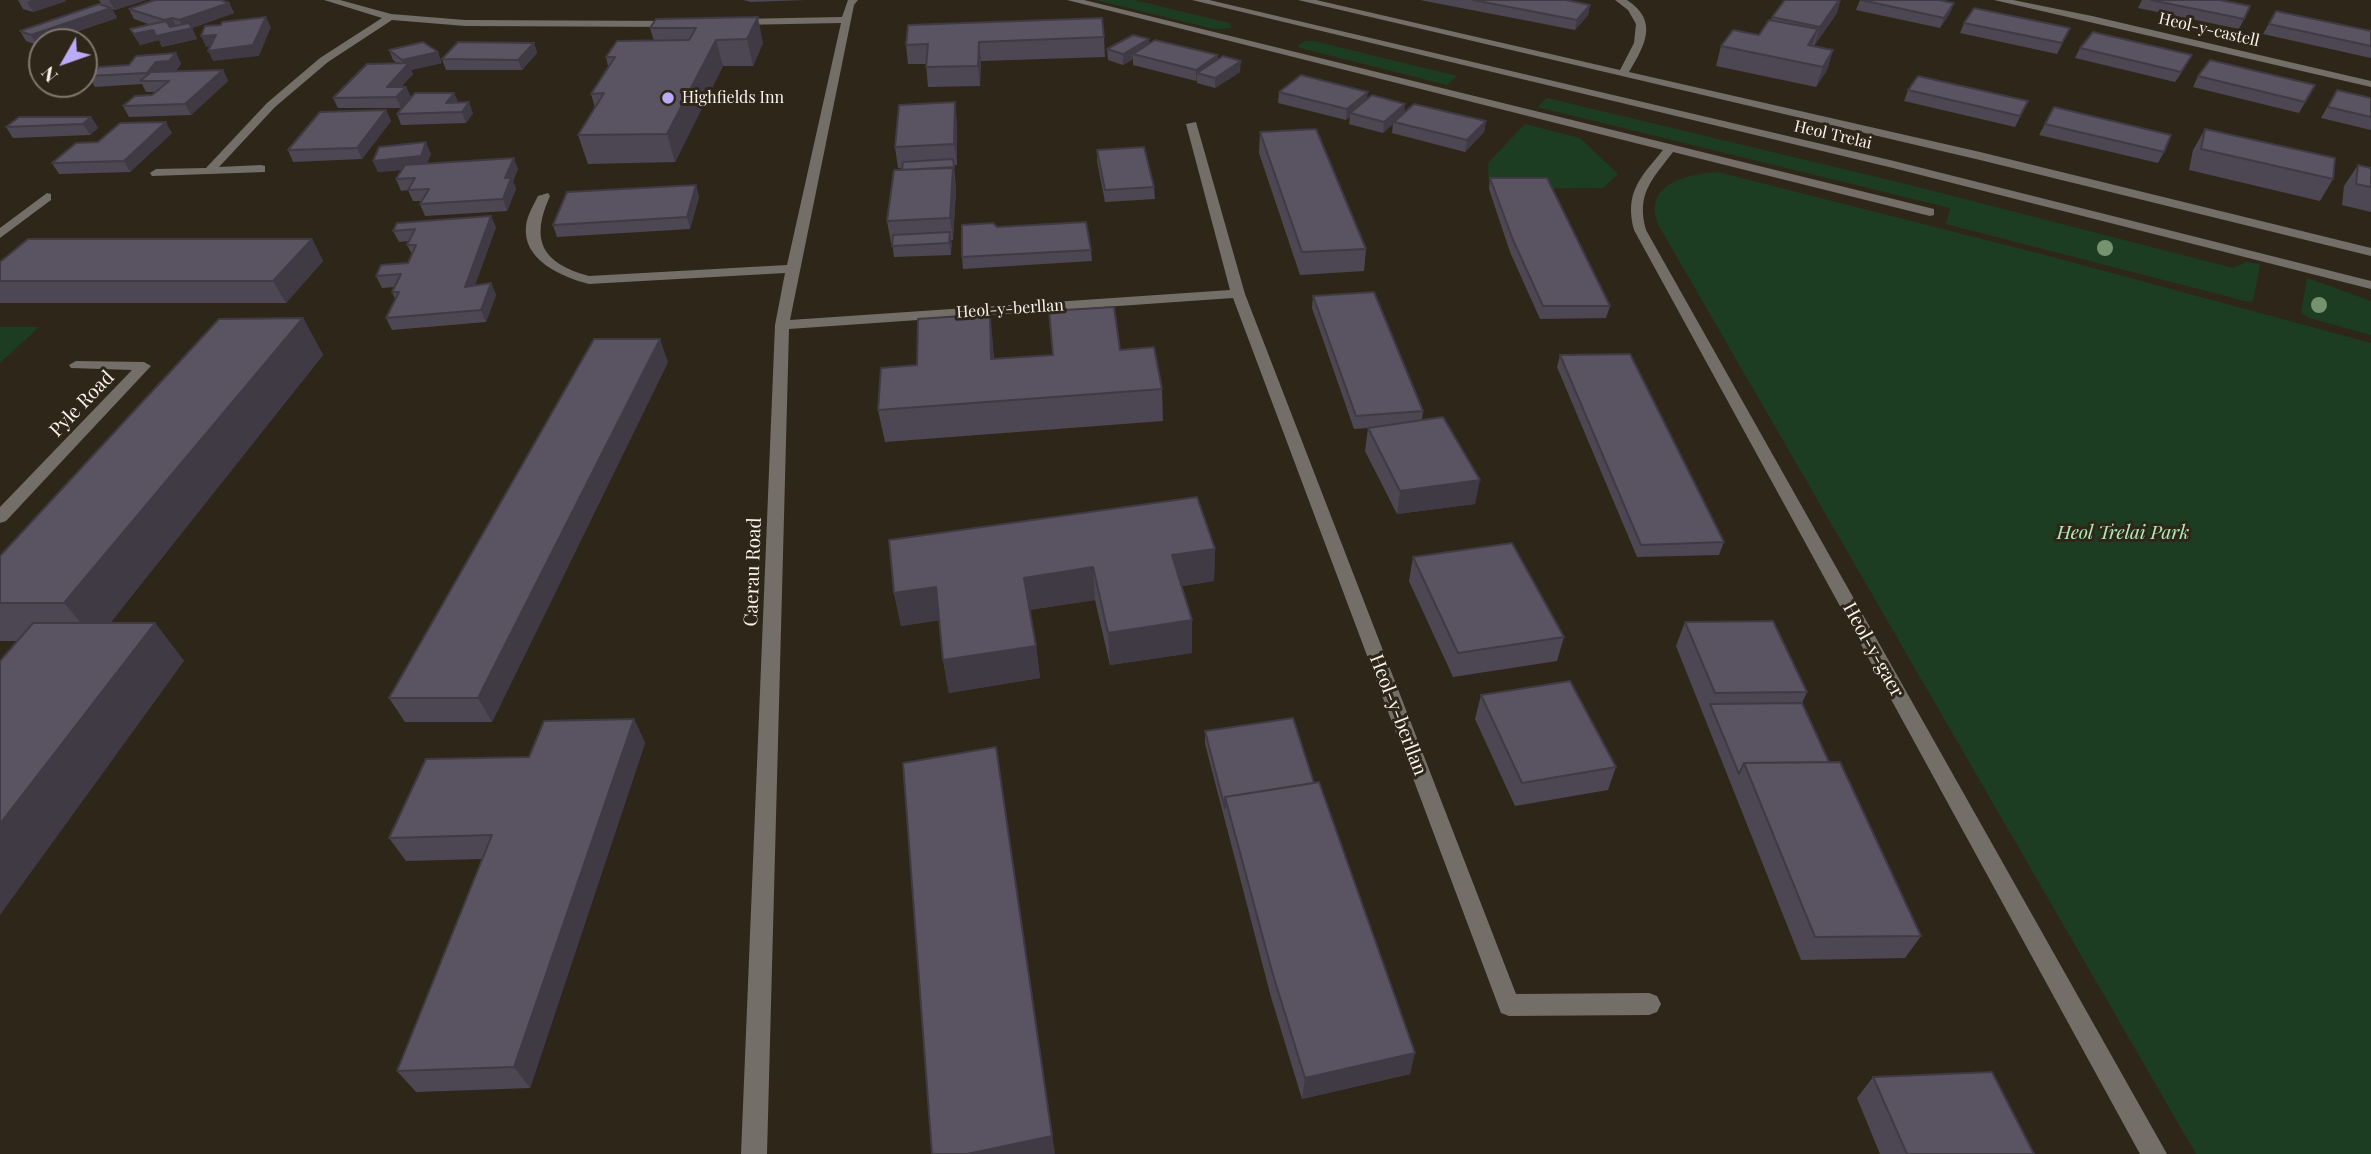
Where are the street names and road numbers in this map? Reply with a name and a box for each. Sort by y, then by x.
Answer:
street label: Heol-y-castell [2157,9,2261,51]
street label: Heol Trelai [1792,117,1874,153]
street label: Heol-y-berllan [956,296,1064,322]
street label: Pyle Road [45,366,119,442]
street label: Caerau Road [740,517,766,627]
street label: Heol-y-gaer [1838,599,1908,701]
street label: Heol-y-berllan [1365,651,1431,779]

